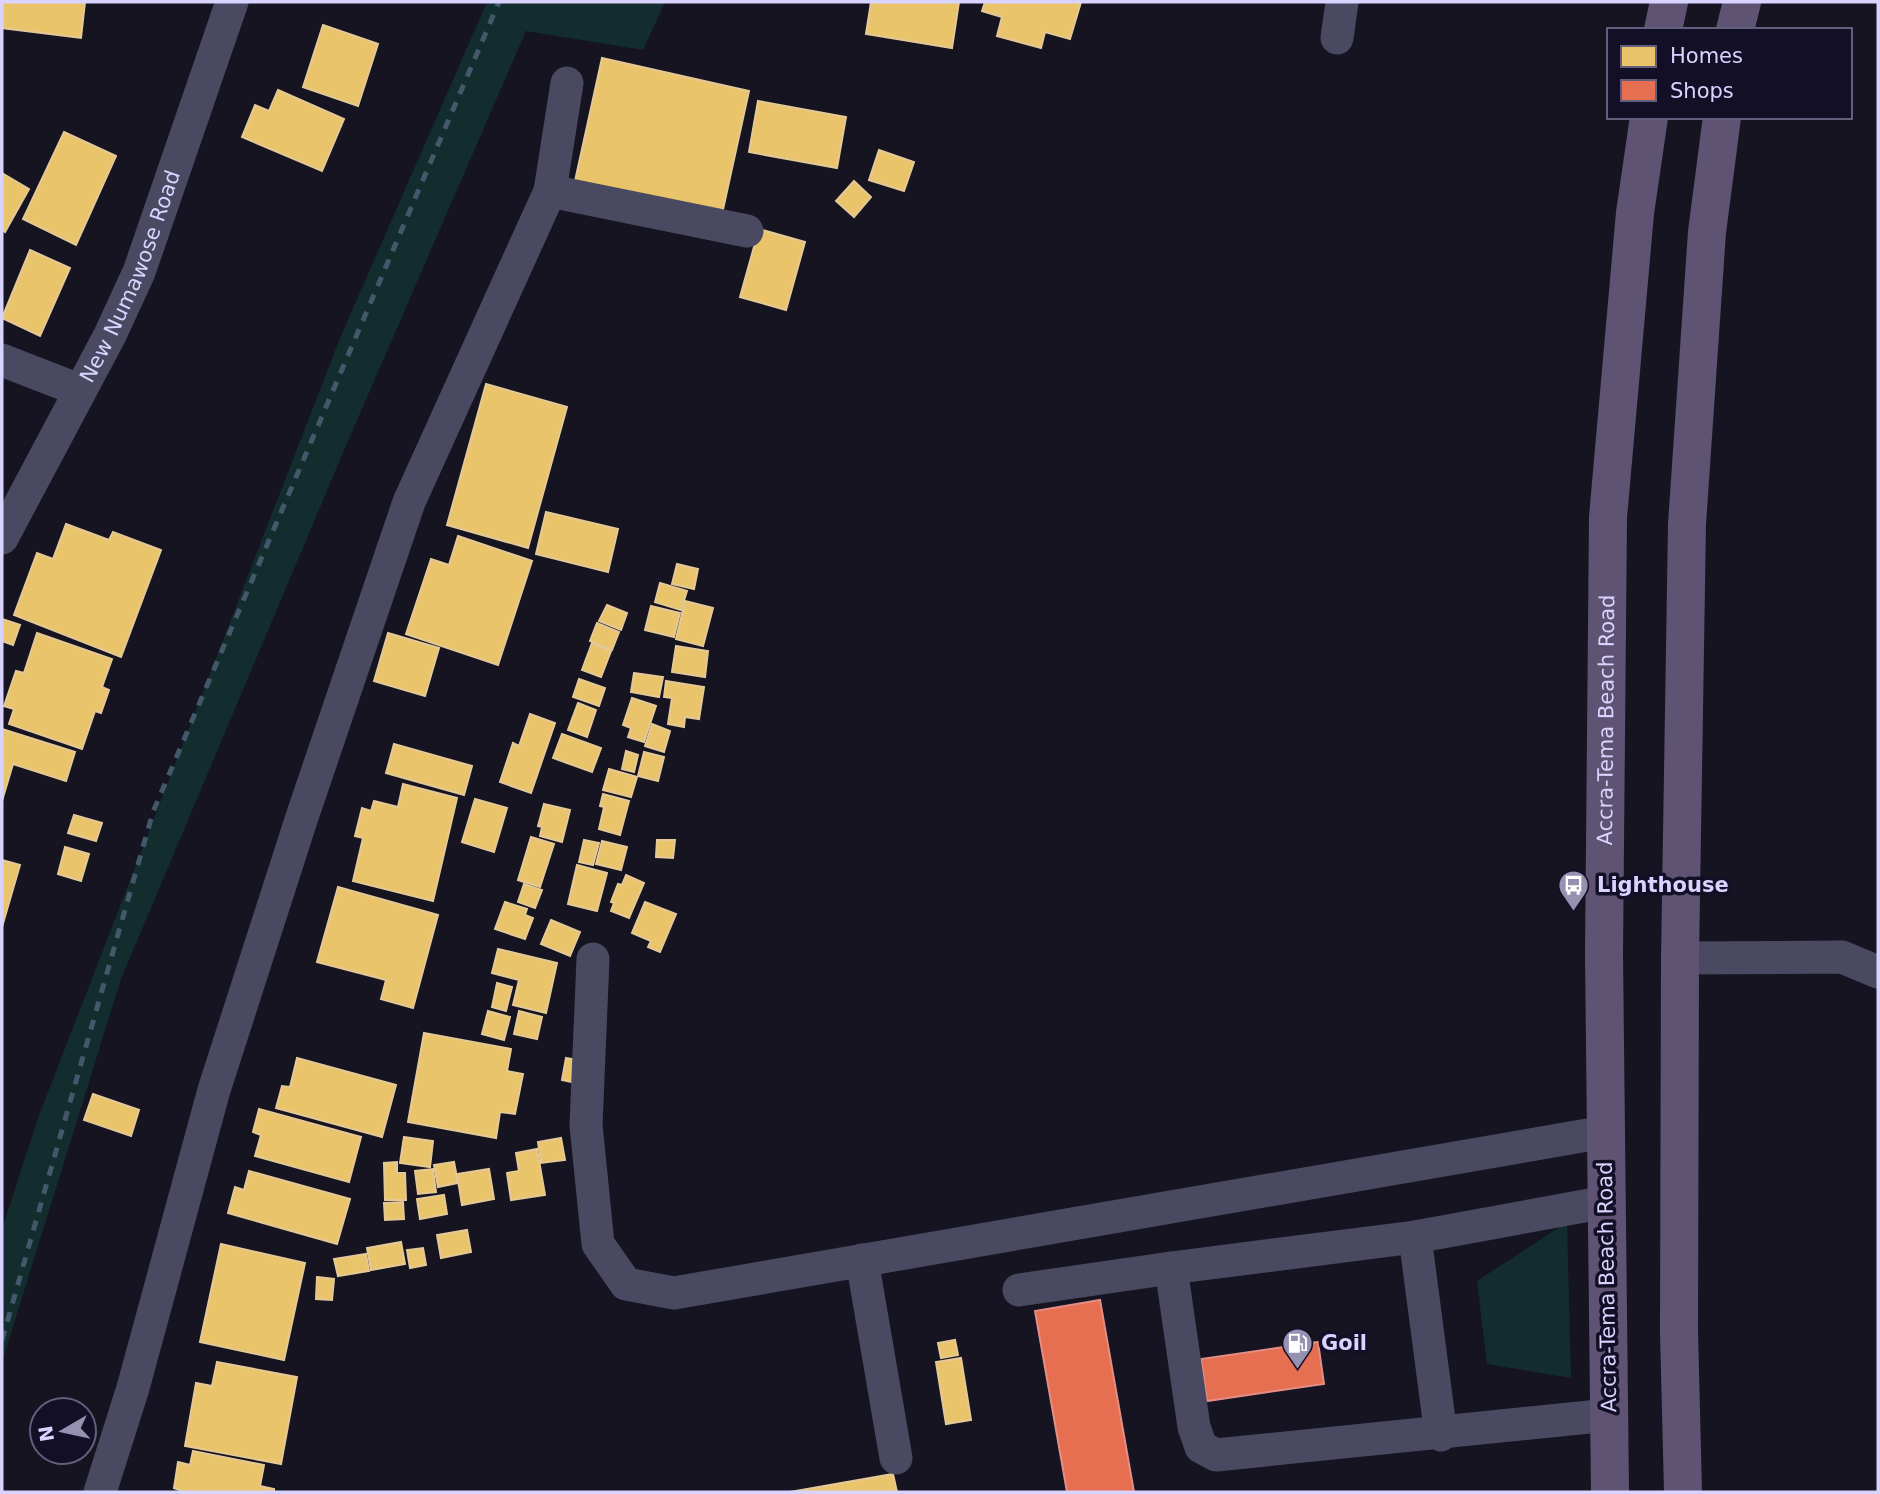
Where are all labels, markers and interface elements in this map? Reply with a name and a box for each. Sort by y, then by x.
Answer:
legend [1607,28,1852,119]
text: Homes [1670,44,1743,68]
text: Shops [1670,79,1734,103]
street label: New Numawose Road [75,167,185,387]
street label: Accra-Tema Beach Road [1593,594,1619,846]
bus stop icon: Lighthouse [1557,868,1591,912]
place label: Lighthouse [1597,873,1729,897]
street label: Accra-Tema Beach Road [1593,1161,1621,1413]
fuel station icon: Goil [1281,1326,1315,1370]
place label: Goil [1321,1331,1367,1355]
north arrow [28,1396,98,1466]
text: N [34,1424,58,1443]

